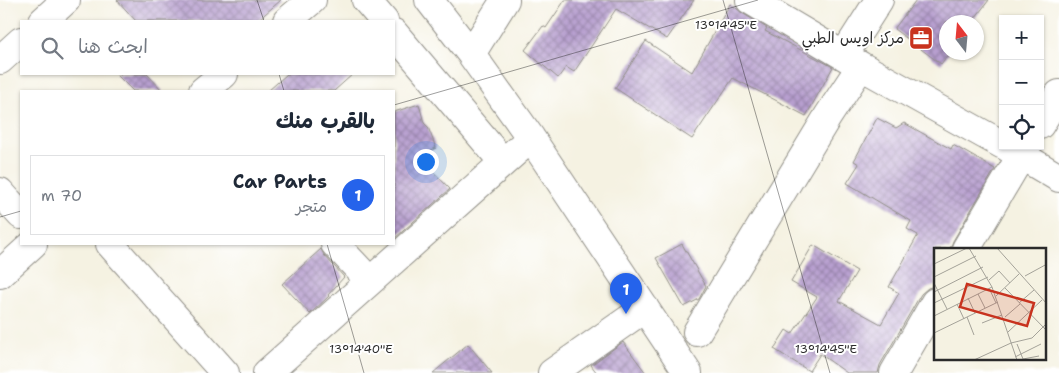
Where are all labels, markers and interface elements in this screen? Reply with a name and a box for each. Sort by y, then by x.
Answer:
north arrow [939,15,984,60]
map controls [999,15,1044,150]
button: + [999,15,1044,60]
text: 13°14'45"E [695,17,757,33]
search box [20,20,395,75]
office icon: مركز اويس الطبي [908,25,934,51]
place label: مركز اويس الطبي [802,28,904,51]
icon: search [38,34,66,62]
text: ابحث هنا [78,34,148,59]
button: − [999,60,1044,105]
button: locate [999,105,1044,150]
text: بالقرب منك [276,107,375,135]
your location [413,149,439,175]
text: Car Parts [233,169,327,194]
text: 70 m [41,185,82,206]
text: 1 [354,185,362,206]
text: متجر [296,196,327,217]
inset map [934,248,1046,360]
pin: 1 [610,273,642,314]
text: 13°14'40"E [329,341,393,357]
text: 13°14'45"E [795,341,857,357]

